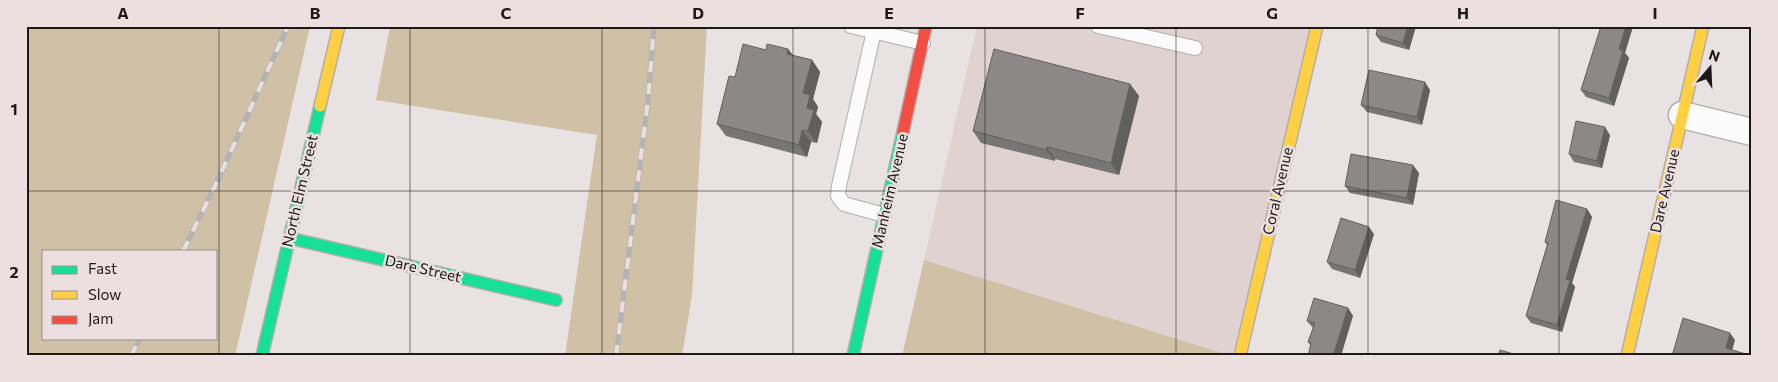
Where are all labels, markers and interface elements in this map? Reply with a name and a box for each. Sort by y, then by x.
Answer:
text: A [117,3,129,22]
text: B [310,3,321,22]
text: C [501,3,512,22]
text: D [692,3,704,22]
text: E [884,3,894,22]
text: F [1075,3,1085,22]
text: G [1266,3,1278,22]
text: H [1457,3,1469,22]
text: I [1652,3,1658,22]
north arrow [1686,42,1736,92]
text: N [1707,45,1722,65]
text: 1 [10,99,18,118]
street label: Manheim Avenue [867,132,911,250]
street label: North Elm Street [277,133,321,249]
street label: Coral Avenue [1258,145,1296,236]
street label: Dare Avenue [1646,147,1682,234]
legend [42,250,218,340]
street label: Dare Street [383,251,463,286]
text: Fast [88,259,117,277]
text: 2 [9,262,19,281]
text: Slow [88,285,121,303]
text: Jam [88,309,113,327]

